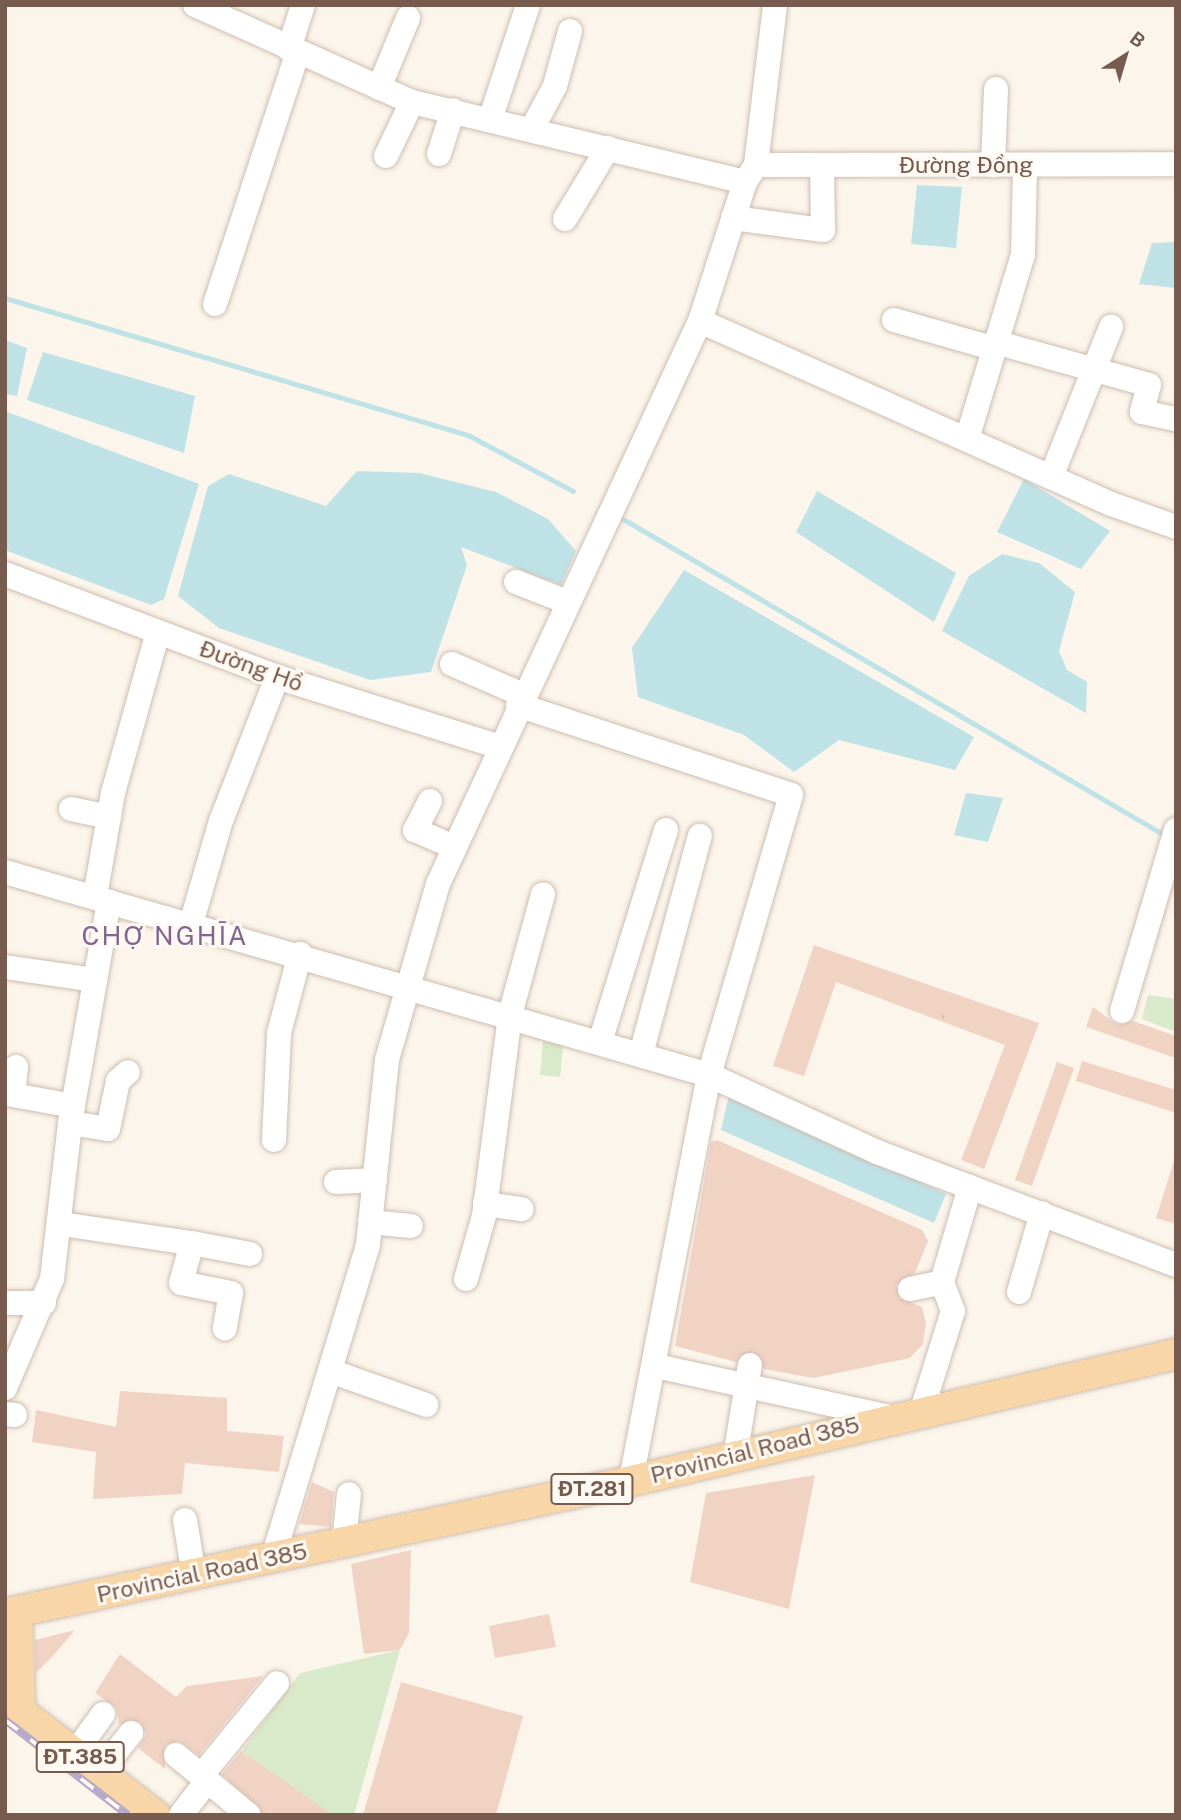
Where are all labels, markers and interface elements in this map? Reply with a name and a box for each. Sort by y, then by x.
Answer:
north arrow [1090,21,1160,91]
text: B [1126,27,1149,52]
street label: Đường Đồng [899,151,1033,179]
street label: Đường Hồ [195,635,307,697]
district label: CHỢ NGHĨA [83,920,247,952]
street label: Provincial Road 385 [648,1411,862,1489]
road number: ĐT.281 [550,1472,634,1506]
street label: Provincial Road 385 [94,1537,310,1609]
road number: ĐT.385 [34,1740,126,1774]

